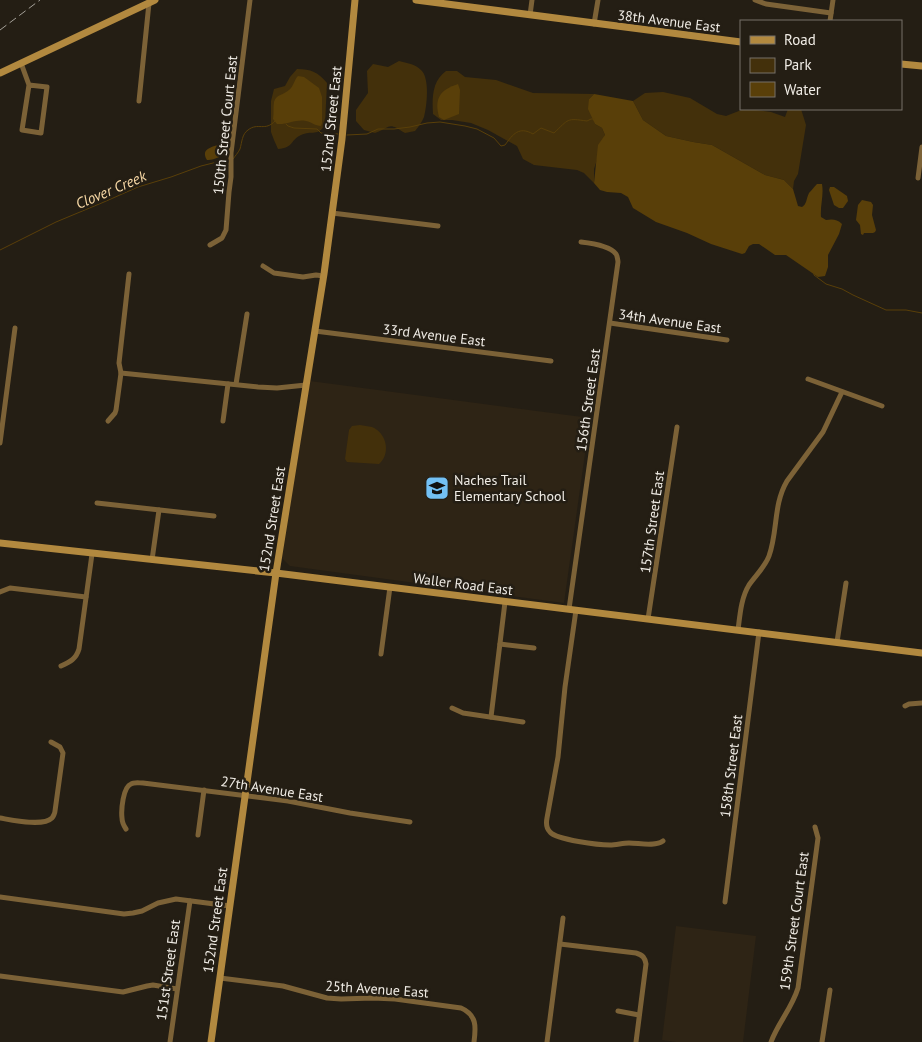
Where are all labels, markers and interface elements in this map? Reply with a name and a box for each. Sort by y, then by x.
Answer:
street label: 38th Avenue East [617,6,722,36]
legend [740,20,902,110]
text: Road [784,30,816,49]
street label: 150th Street Court East [209,54,241,195]
text: Park [784,55,812,74]
street label: 152nd Street East [316,65,346,173]
text: Water [784,80,821,99]
water label: Clover Creek [73,166,150,213]
street label: 34th Avenue East [617,305,723,337]
street label: 33rd Avenue East [382,320,487,350]
street label: 156th Street East [572,347,604,453]
street label: 152nd Street East [255,465,289,573]
street label: 157th Street East [636,469,668,574]
place label: Naches Trail Elementary School [454,471,566,505]
school or university icon: Naches Trail Elementary School [424,475,450,501]
street label: Waller Road East [412,569,514,599]
street label: 158th Street East [716,713,746,819]
street label: 27th Avenue East [220,772,325,806]
street label: 159th Street Court East [775,850,813,991]
street label: 152nd Street East [199,866,231,974]
street label: 151st Street East [152,918,184,1022]
street label: 25th Avenue East [325,976,429,1002]

